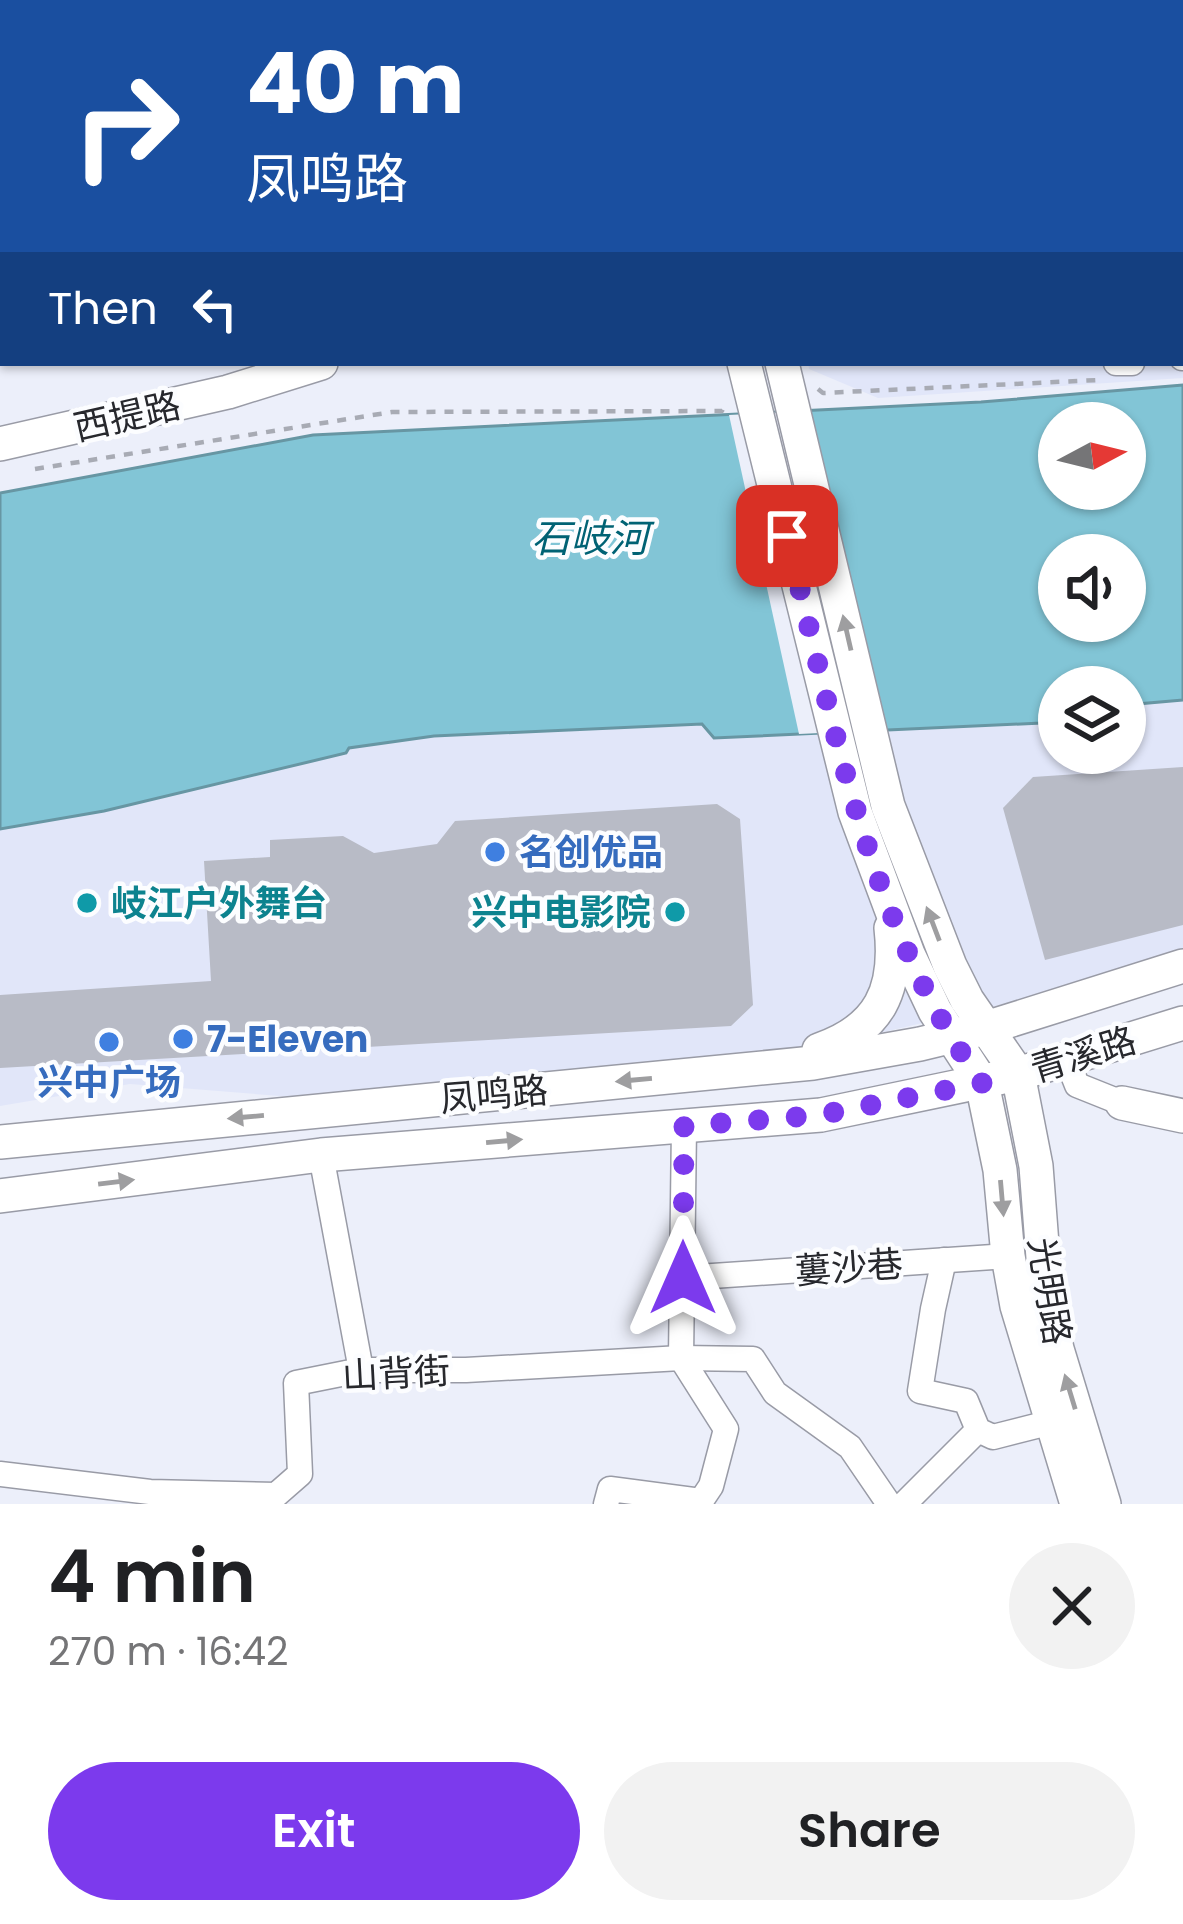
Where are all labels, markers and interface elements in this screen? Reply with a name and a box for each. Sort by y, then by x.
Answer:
text: 40 m [246,25,464,142]
icon: right [48,48,204,204]
text: 凤鸣路 [246,141,408,217]
icon: left [182,276,248,342]
text: Then [48,277,158,340]
street label: 西提路 [69,379,185,453]
north arrow [1038,402,1146,510]
map controls [1038,402,1146,774]
pin [736,485,838,587]
icon: arrive [754,503,820,569]
water label: 石岐河 [531,511,655,566]
button: sound [1038,534,1146,642]
one-way arrow [837,614,856,651]
button: layers [1038,666,1146,774]
place label: 名创优品 [519,827,663,878]
marker: 名创优品 [482,839,508,865]
place label: 岐江户外舞台 [111,878,327,929]
place label: 兴中电影院 [471,887,651,938]
marker: 岐江户外舞台 [74,890,100,916]
marker: 兴中电影院 [662,899,688,925]
one-way arrow [923,905,942,941]
place label: 7-Eleven [207,1014,368,1065]
street label: 青溪路 [1024,1014,1142,1095]
marker: 7-Eleven [170,1026,196,1052]
marker: 兴中广场 [96,1029,122,1055]
place label: 兴中广场 [37,1057,181,1108]
street label: 凤鸣路 [438,1064,550,1125]
one-way arrow [615,1071,653,1090]
one-way arrow [227,1108,264,1127]
one-way arrow [486,1131,523,1150]
one-way arrow [98,1172,135,1191]
one-way arrow [993,1180,1012,1217]
position arrow [620,1215,746,1341]
street label: 光明路 [1016,1234,1083,1348]
street label: 蔞沙巷 [793,1238,905,1297]
street label: 山背街 [341,1345,451,1402]
one-way arrow [1060,1373,1078,1410]
text: 4 min [48,1526,256,1627]
button: close [1009,1543,1135,1669]
text: 270 m · 16:42 [48,1624,288,1679]
button: Exit [48,1762,580,1900]
button: Share [604,1762,1135,1900]

